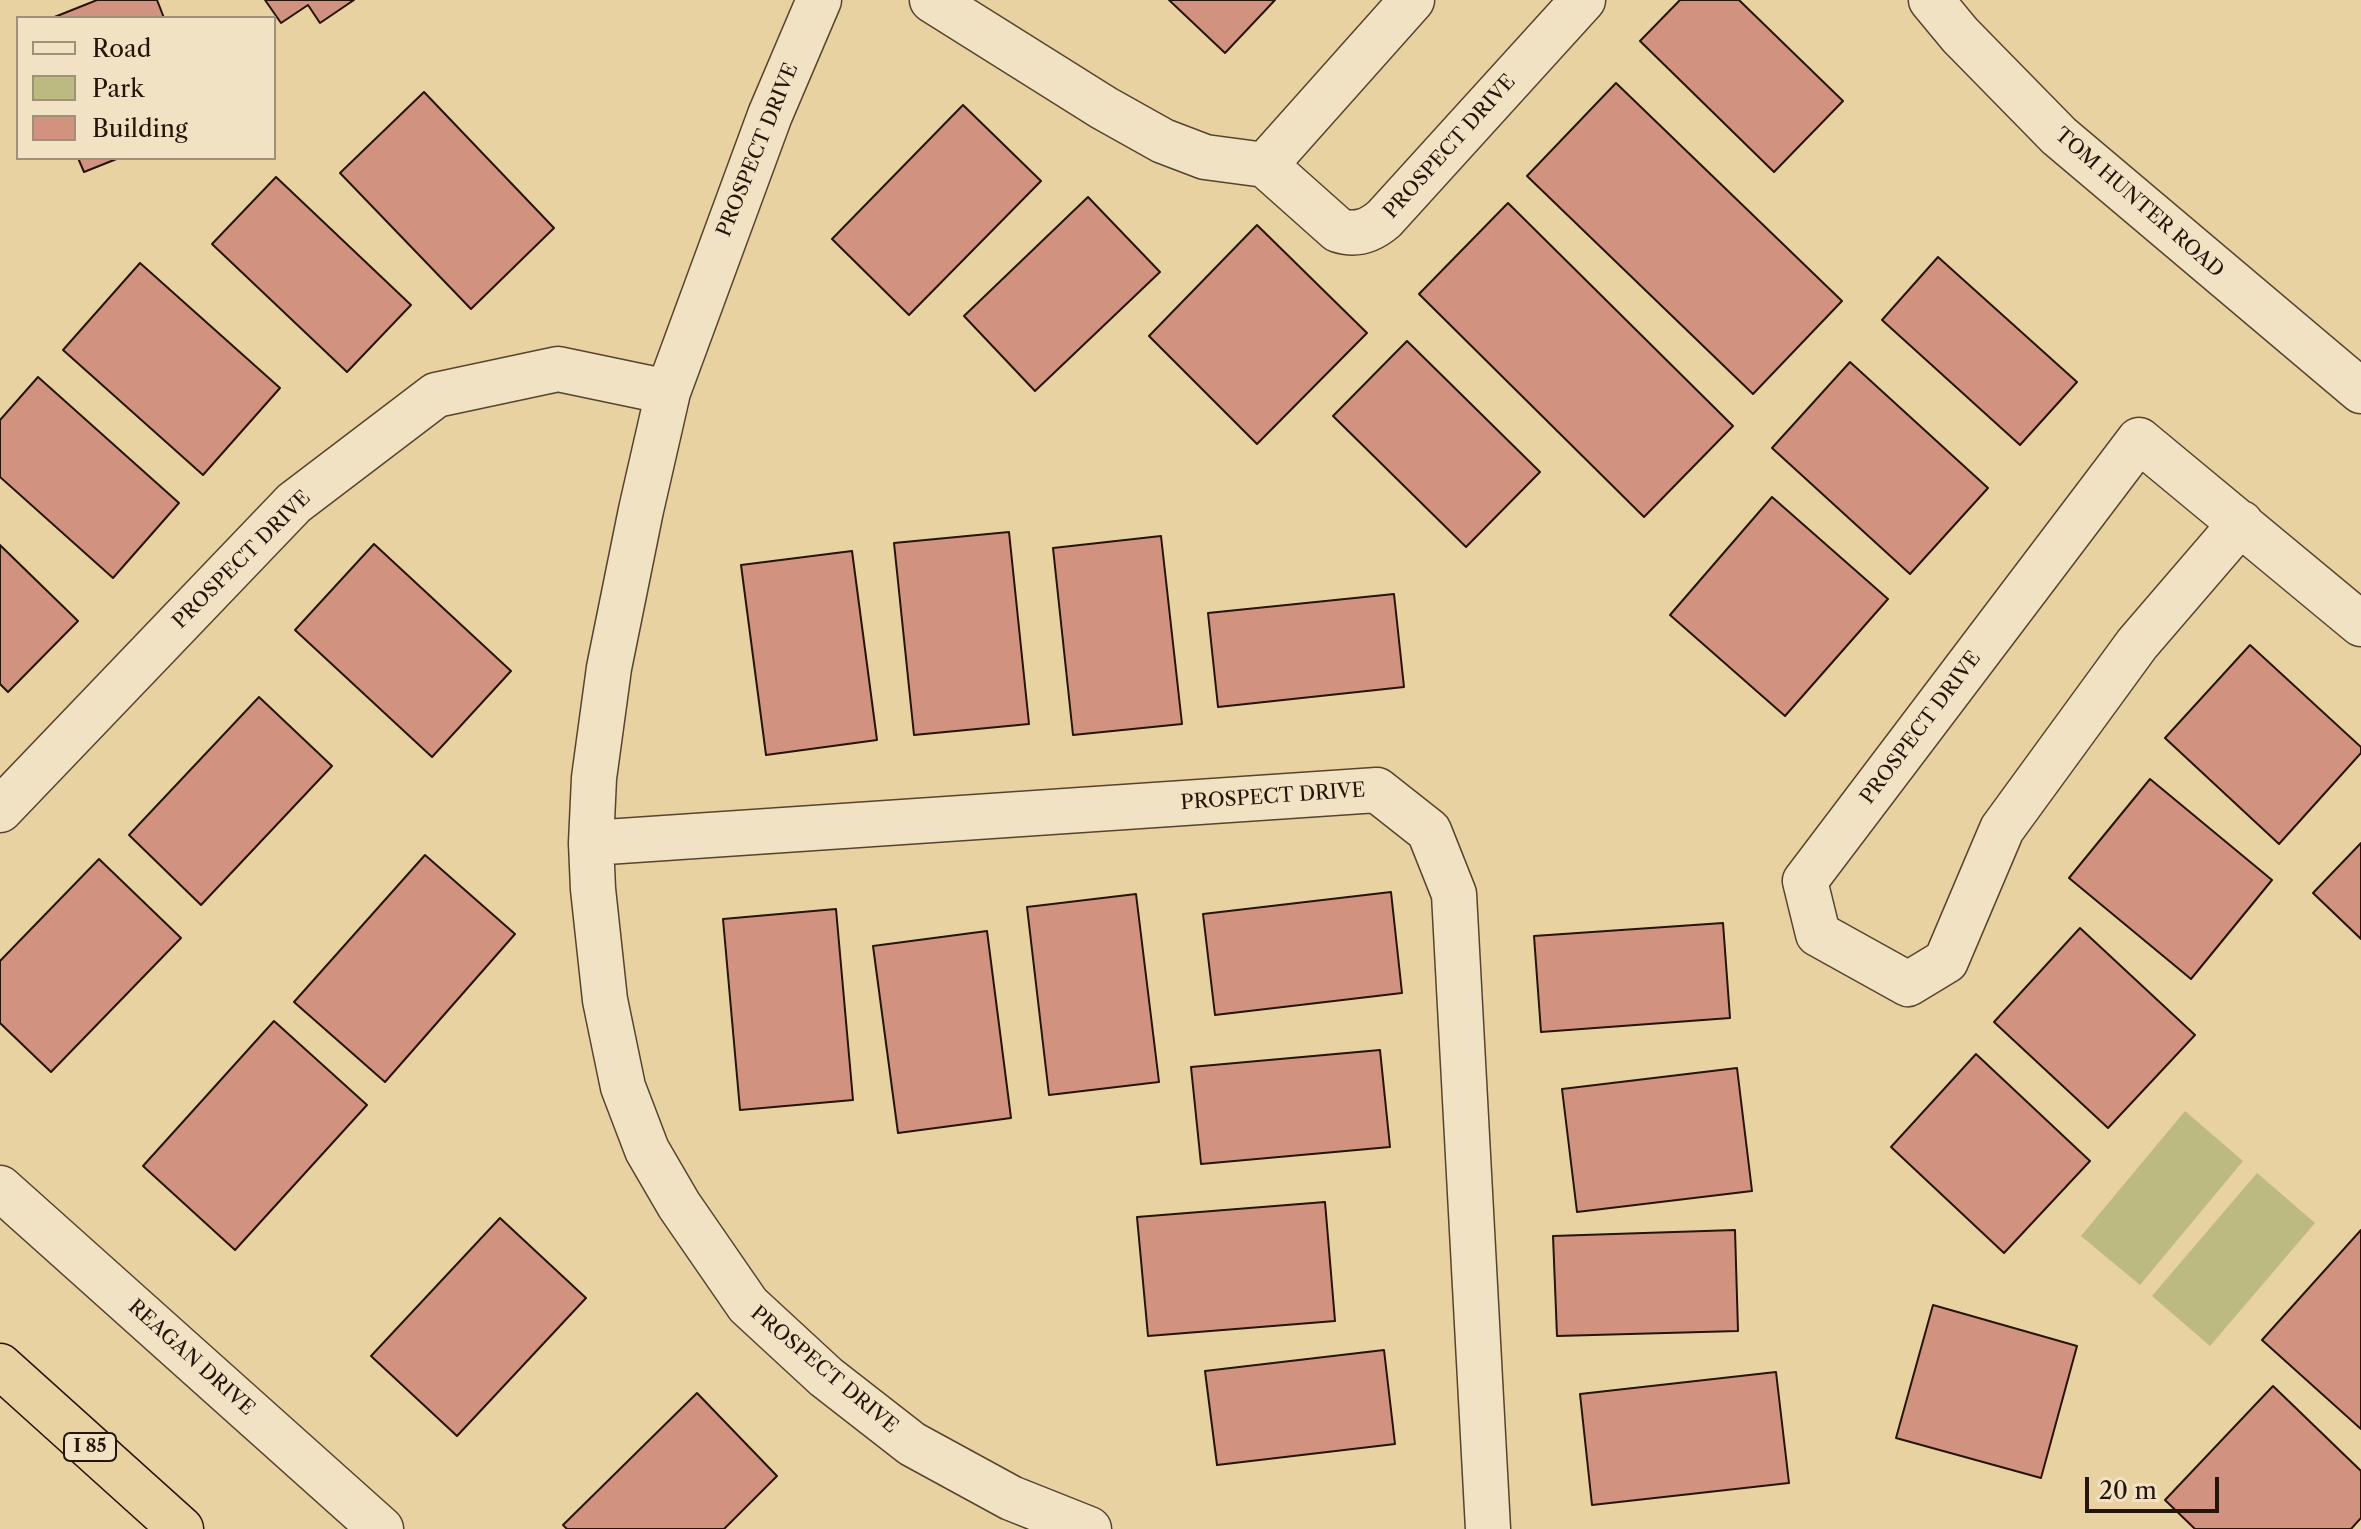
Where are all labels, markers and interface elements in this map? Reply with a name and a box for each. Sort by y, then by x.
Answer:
legend [16,16,276,160]
text: Road [92,34,151,63]
street label: PROSPECT DRIVE [712,60,804,240]
street label: PROSPECT DRIVE [1379,70,1521,224]
text: Park [92,74,144,103]
text: Building [92,114,188,143]
street label: TOM HUNTER ROAD [2050,123,2228,283]
street label: PROSPECT DRIVE [168,486,316,634]
street label: PROSPECT DRIVE [1856,647,1986,809]
street label: PROSPECT DRIVE [1180,779,1366,815]
street label: REAGAN DRIVE [123,1295,259,1421]
street label: PROSPECT DRIVE [745,1301,903,1439]
road number: I 85 [64,1433,116,1461]
scale bar [2089,1461,2223,1511]
text: 20 m [2099,1476,2157,1505]

